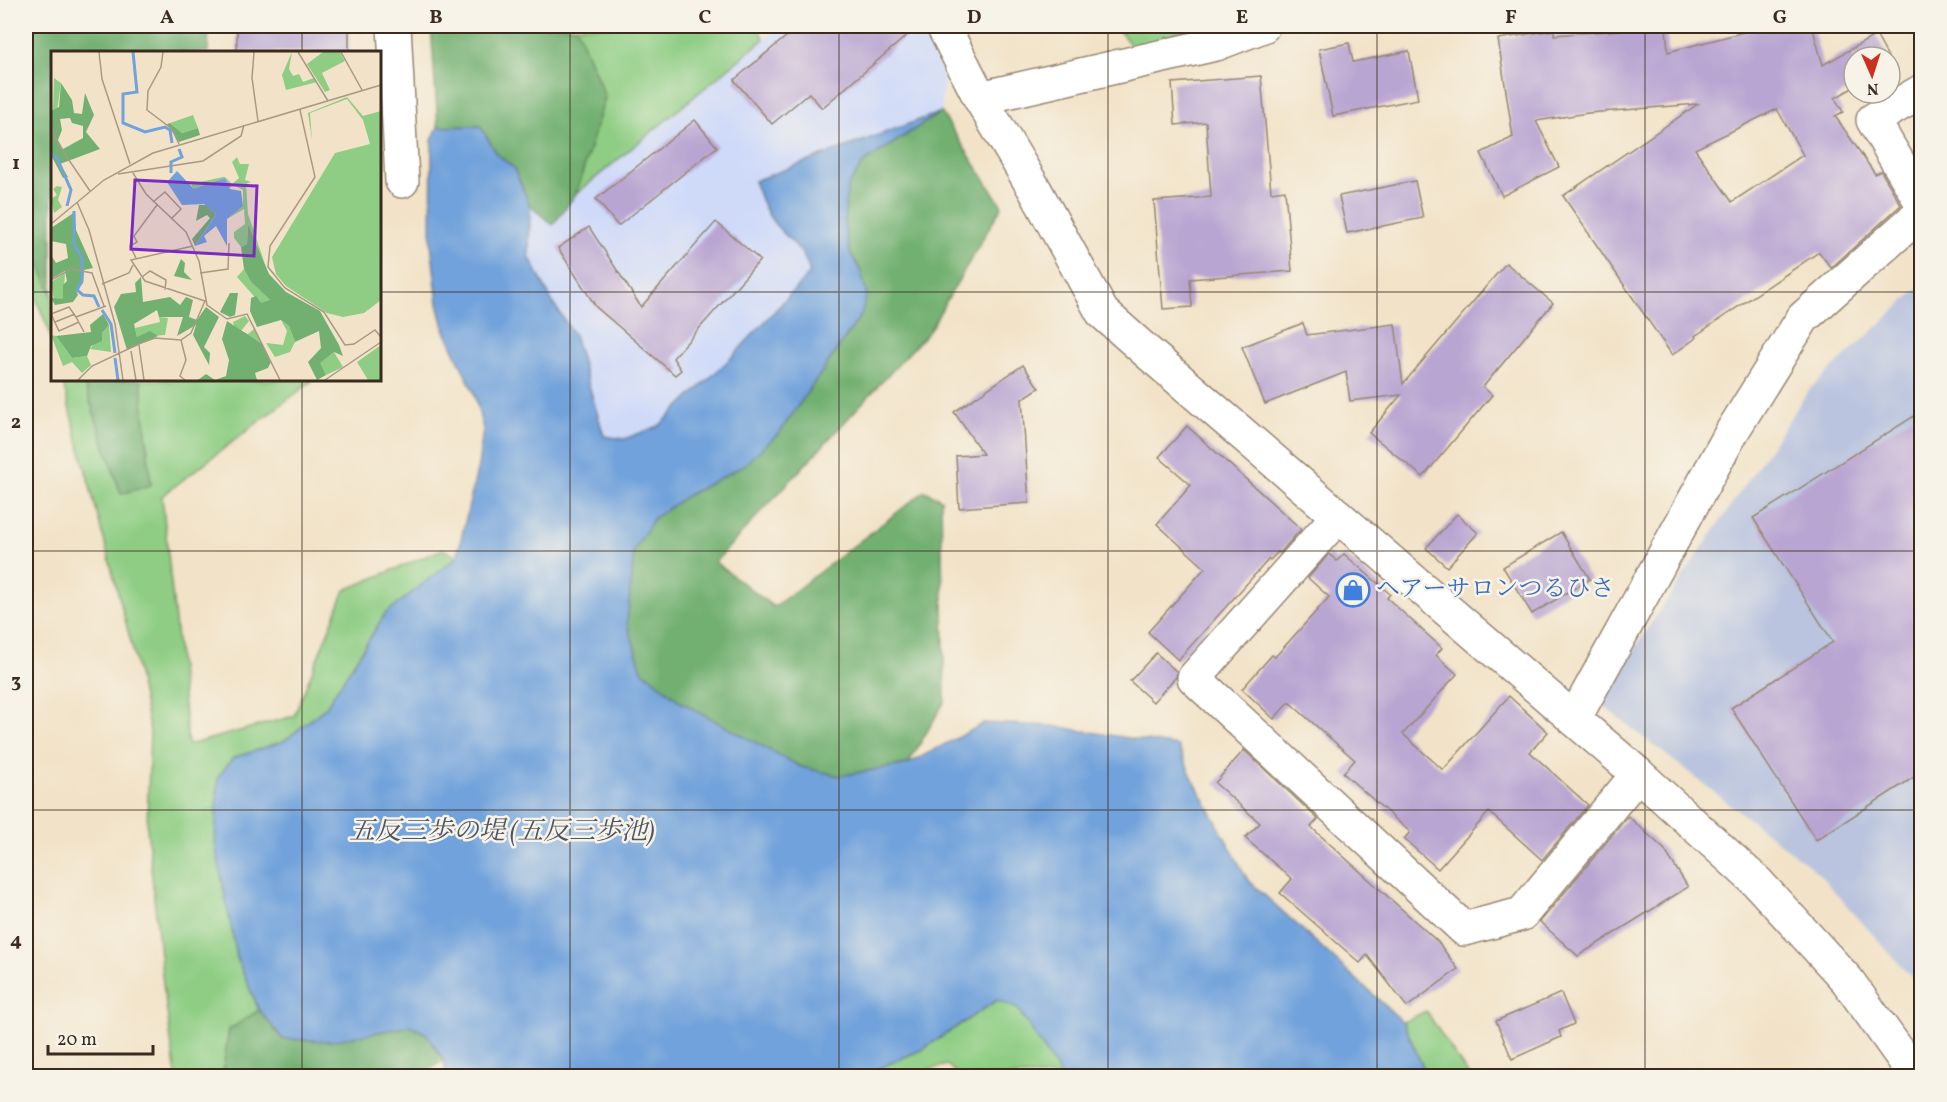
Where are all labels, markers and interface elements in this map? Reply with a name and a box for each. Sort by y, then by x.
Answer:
text: A [160,4,174,32]
text: B [429,4,443,32]
text: C [699,4,712,32]
text: D [967,4,981,32]
text: E [1236,4,1248,32]
text: F [1505,4,1517,32]
text: G [1773,4,1787,32]
north arrow [1842,45,1902,105]
inset map [51,51,381,381]
text: N [1866,77,1879,99]
text: 1 [12,150,20,178]
text: 2 [11,409,21,437]
shop icon: ヘアーサロンつるひさ [1335,572,1371,608]
place label: ヘアーサロンつるひさ [1376,573,1615,607]
text: 3 [11,668,21,696]
water label: 五反三歩の堤 (五反三歩池) [349,814,655,850]
text: 4 [10,927,22,955]
scale bar [48,1018,153,1056]
text: 20 m [57,1028,97,1053]

